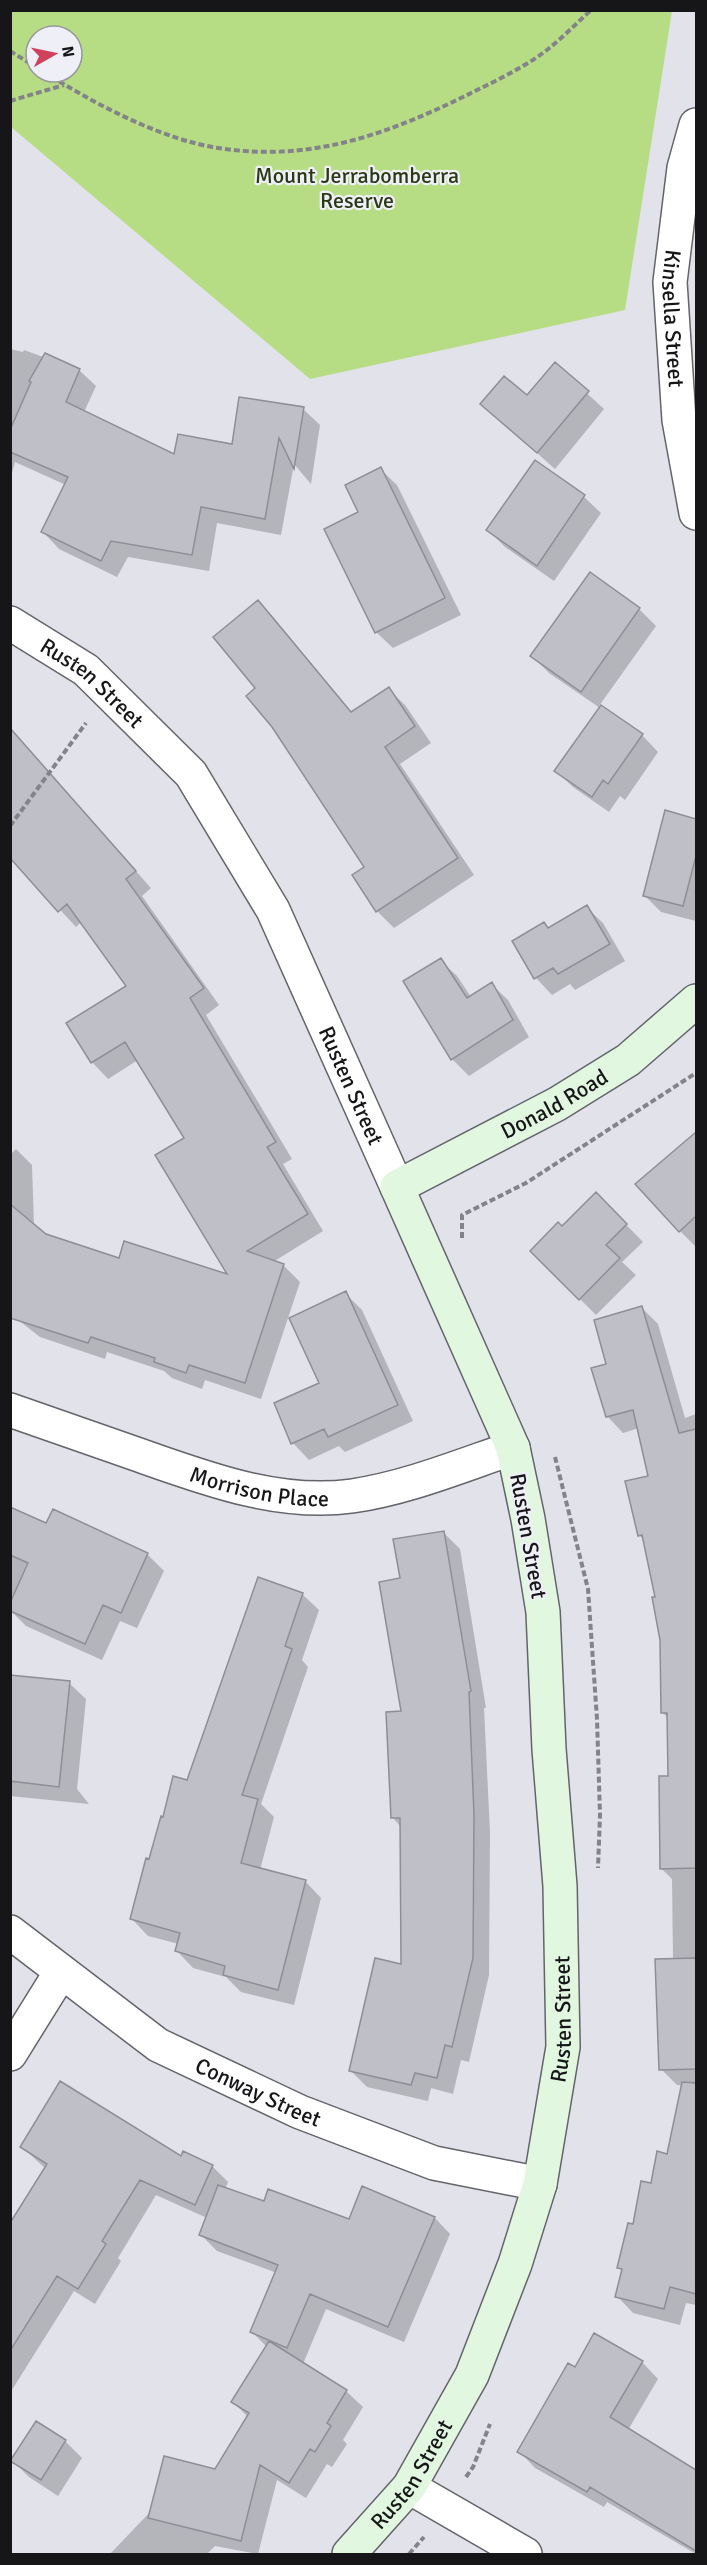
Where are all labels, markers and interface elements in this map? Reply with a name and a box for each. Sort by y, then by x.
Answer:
north arrow [24,24,84,84]
text: N [57,45,79,59]
park label: Mount Jerrabomberra Reserve [255,162,459,214]
street label: Kinsella Street [656,248,690,388]
street label: Rusten Street [35,632,150,734]
street label: Rusten Street [313,1022,389,1149]
street label: Donald Road [496,1063,613,1145]
street label: Morrison Place [187,1461,329,1512]
street label: Rusten Street [504,1471,553,1601]
street label: Rusten Street [544,1955,577,2085]
street label: Conway Street [191,2052,325,2133]
street label: Rusten Street [365,2414,458,2535]

